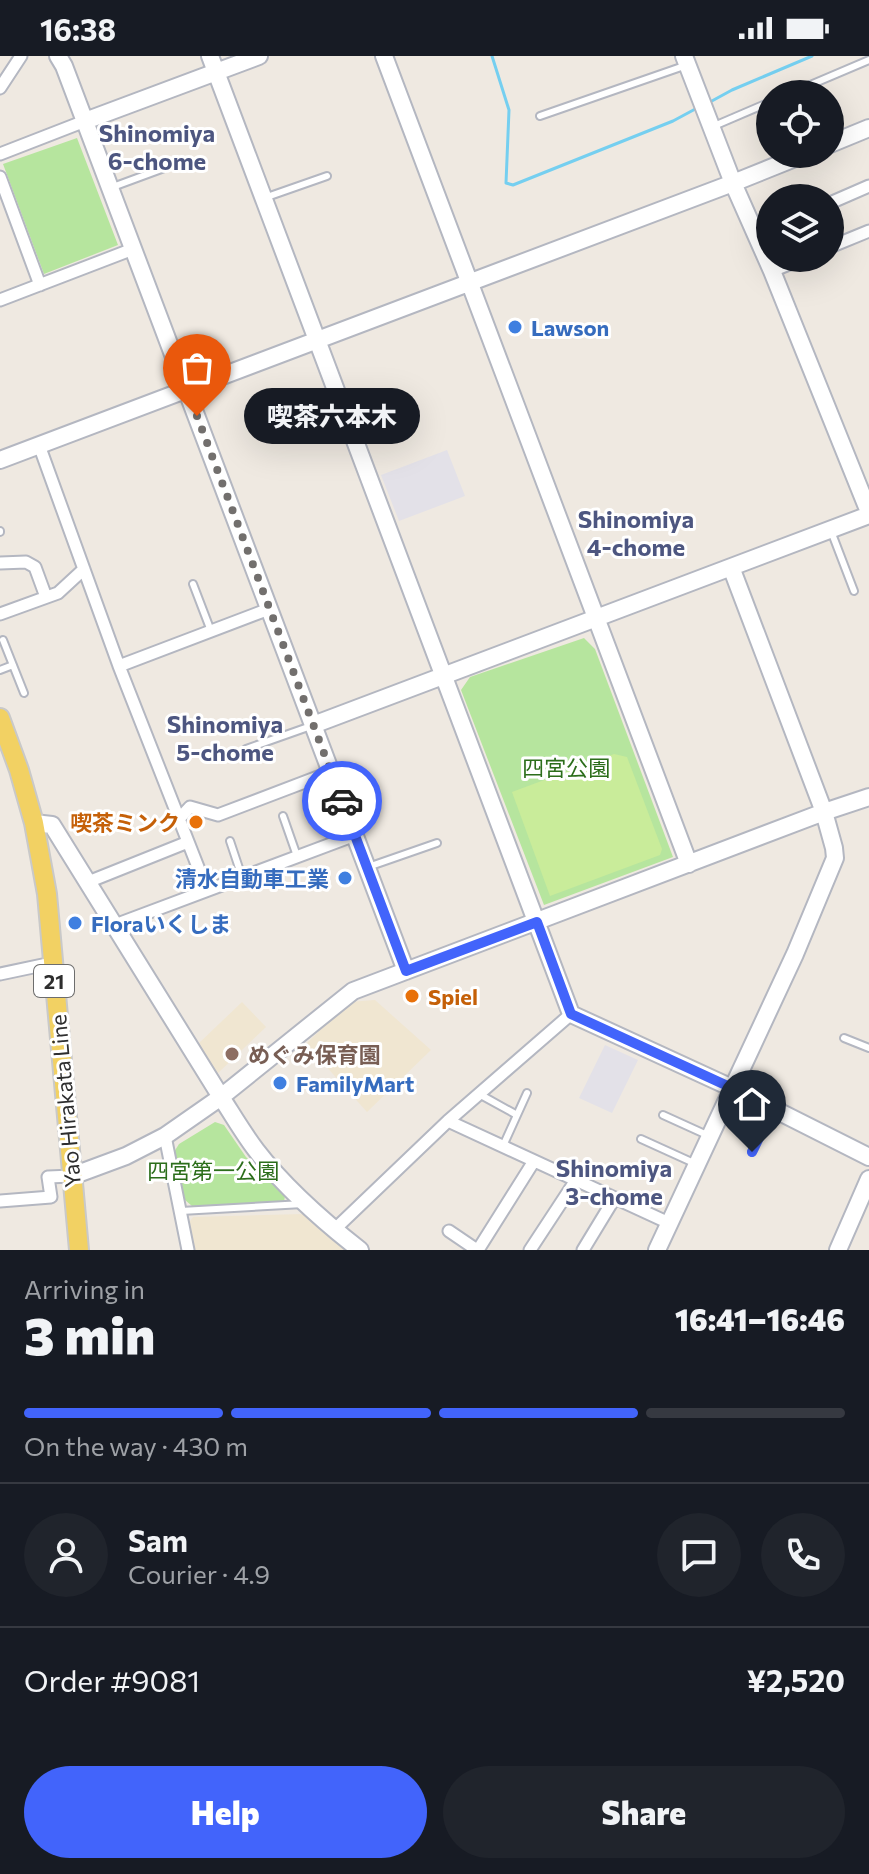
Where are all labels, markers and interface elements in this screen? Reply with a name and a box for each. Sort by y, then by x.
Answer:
text: 16:38 [40,10,116,47]
map controls [756,80,844,272]
button: locate [756,80,844,168]
district label: Shinomiya 6-chome [99,118,215,175]
button: layers [756,184,844,272]
place label: Lawson [531,314,609,341]
marker: Lawson [506,318,524,336]
pin [163,334,231,416]
icon: bag [175,346,219,390]
callout: 喫茶六本木 [245,388,421,444]
text: 喫茶六本木 [267,400,397,431]
district label: Shinomiya 4-chome [578,504,694,561]
district label: Shinomiya 5-chome [167,709,283,766]
park label: 四宮公園 [522,754,610,781]
courier [302,761,382,841]
icon: car [320,779,364,823]
place label: 喫茶ミンク [70,809,180,836]
marker: 喫茶ミンク [187,813,205,831]
place label: 清水自動車工業 [175,865,329,892]
marker: 清水自動車工業 [336,869,354,887]
place label: Floraいくしま [91,910,231,937]
marker: Floraいくしま [66,914,84,932]
road number: 21 [34,965,74,997]
place label: Spiel [428,983,478,1010]
marker: Spiel [403,987,421,1005]
street label: Yao Hirakata Line [44,1013,86,1189]
place label: めぐみ保育園 [248,1041,381,1068]
marker: めぐみ保育園 [223,1045,241,1063]
place label: FamilyMart [296,1070,414,1097]
pin [718,1070,786,1152]
marker: FamilyMart [271,1074,289,1092]
icon: home [730,1082,774,1126]
district label: Shinomiya 3-chome [556,1153,672,1210]
park label: 四宮第一公園 [147,1157,279,1184]
text: Arriving in [24,1273,145,1304]
text: 16:41–16:46 [675,1300,845,1337]
text: 3 min [24,1302,155,1366]
text: On the way · 430 m [24,1430,248,1461]
button: person [24,1513,108,1597]
button: chat [657,1513,741,1597]
button: phone [761,1513,845,1597]
text: Sam [128,1521,188,1558]
text: Courier · 4.9 [128,1558,270,1589]
text: Order #9081 [24,1661,200,1698]
text: ¥2,520 [747,1661,845,1698]
button: Help [24,1766,427,1858]
button: Share [443,1766,845,1858]

